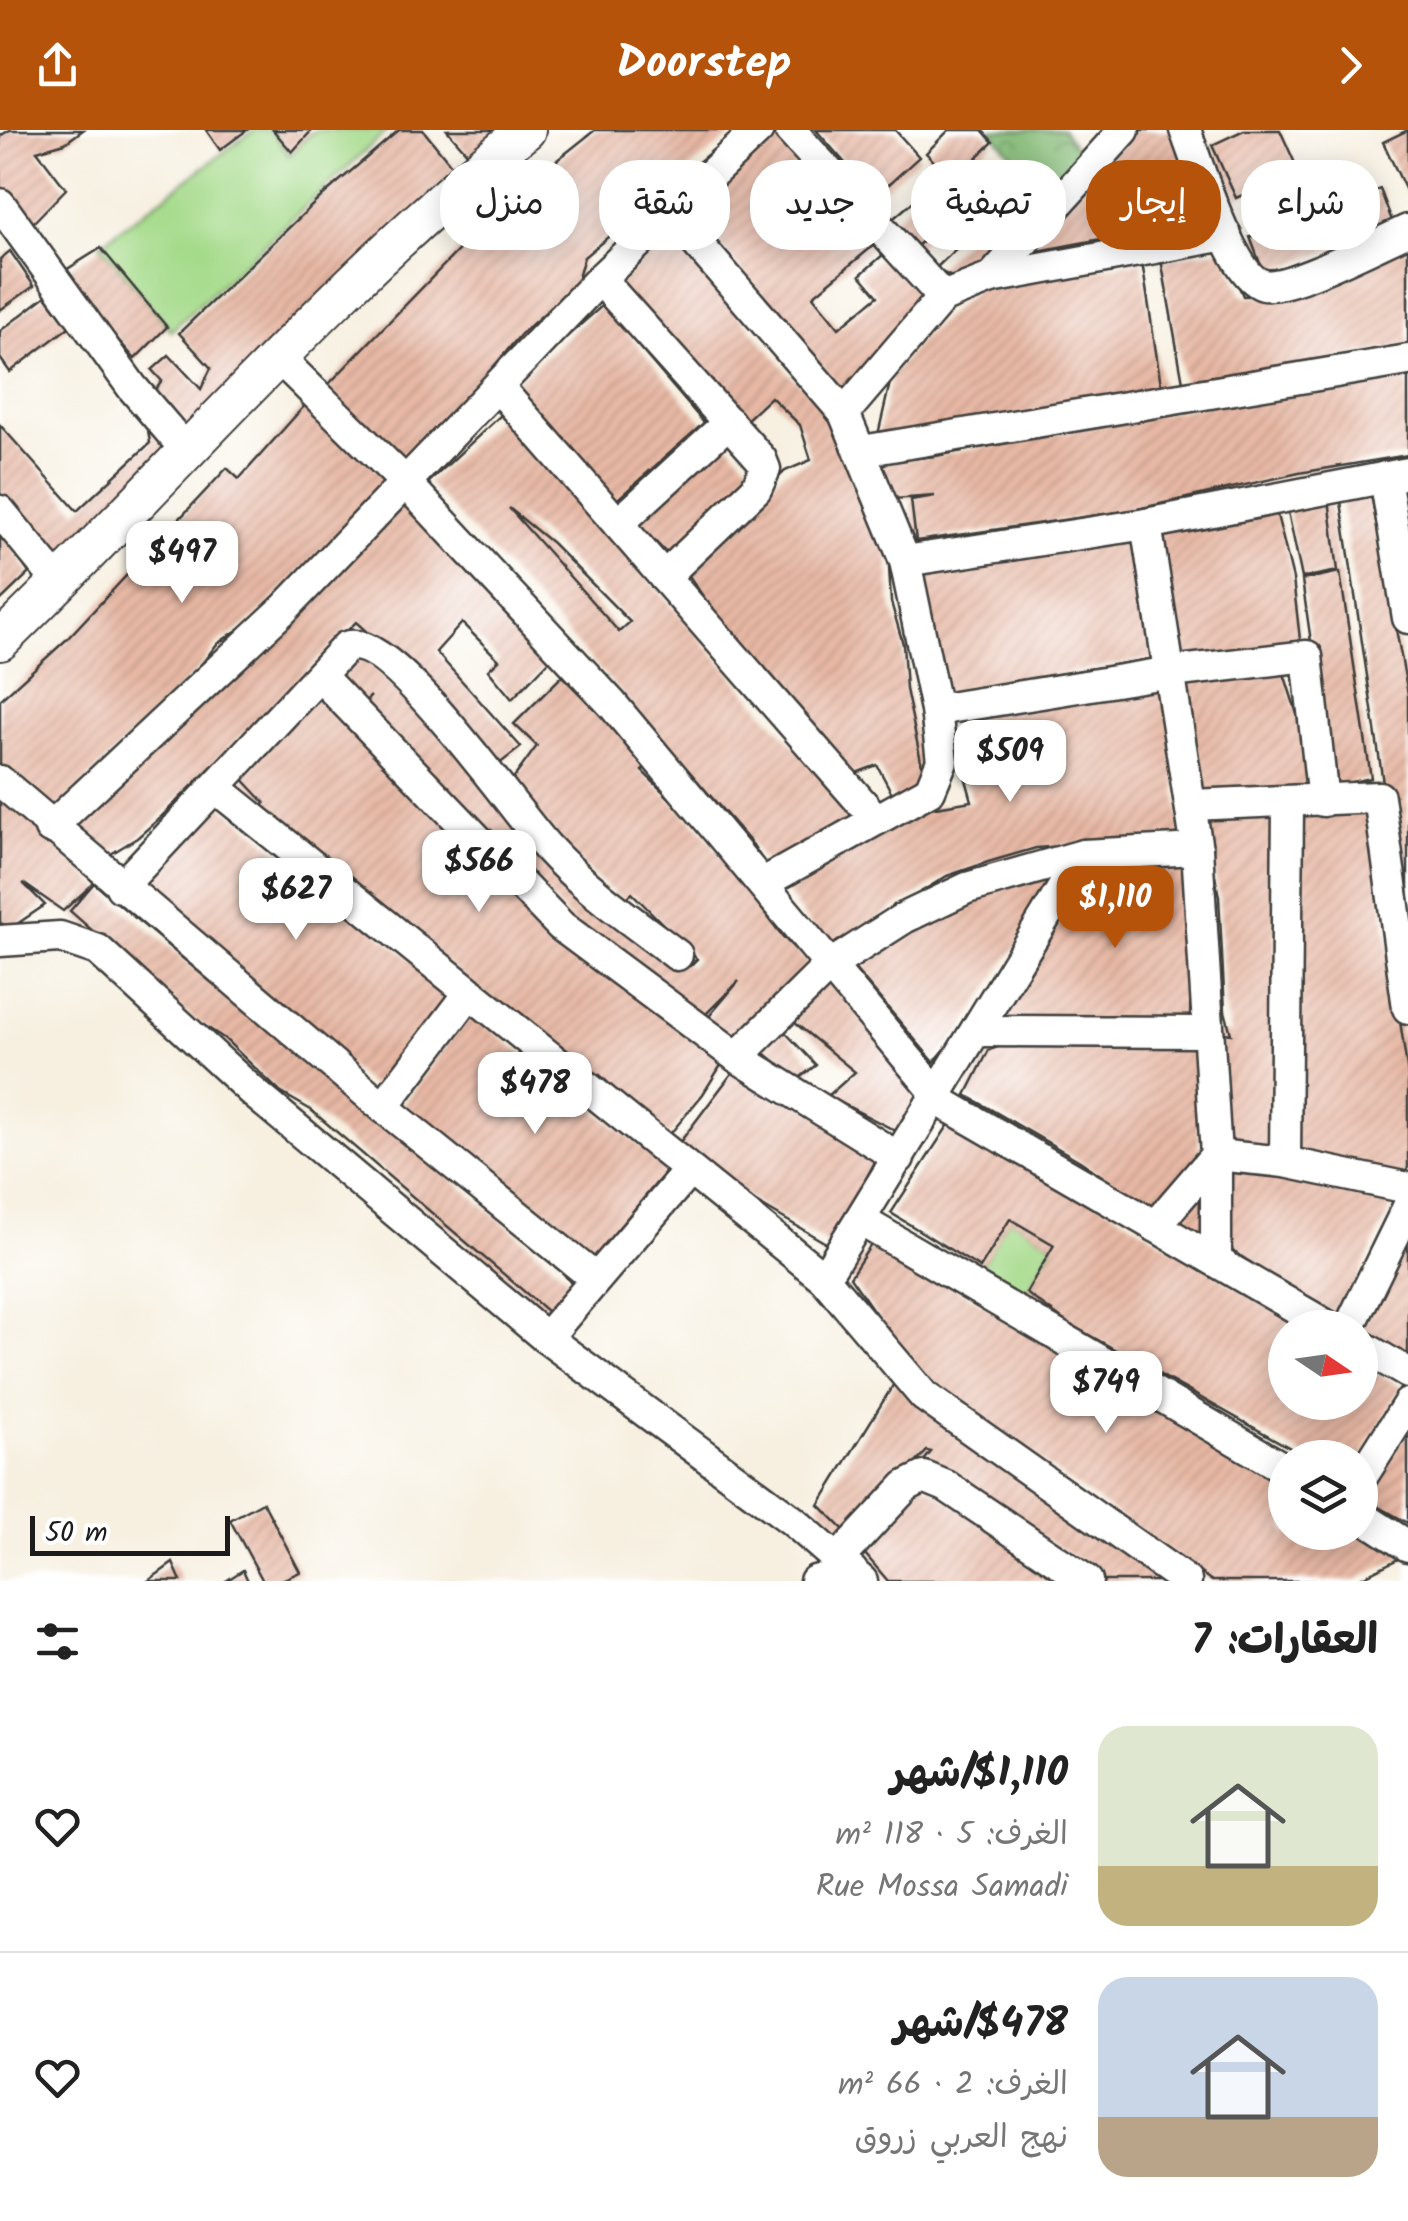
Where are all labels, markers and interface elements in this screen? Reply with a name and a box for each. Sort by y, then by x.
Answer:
text: Doorstep [617,29,791,101]
icon: share [30,38,85,93]
icon: forward [1323,38,1378,93]
chip: منزل [440,160,579,250]
chip: شقة [599,160,730,250]
chip: جديد [750,160,891,250]
chip: تصفية [911,160,1066,250]
chip: إيجار [1086,160,1221,250]
chip: شراء [1241,160,1380,250]
pin: $497 [123,521,241,606]
text: $497 [148,528,216,579]
pin: $509 [951,720,1069,805]
text: $509 [976,727,1044,778]
pin: $566 [420,830,538,915]
text: $566 [444,837,514,888]
pin: $627 [237,858,355,943]
text: $627 [261,865,331,916]
pin: $1,110 [1034,866,1196,951]
text: $1,110 [1079,873,1151,924]
pin: $478 [476,1052,594,1137]
text: $478 [500,1059,570,1110]
north arrow [1268,1310,1378,1420]
map controls [1268,1310,1378,1550]
pin: $749 [1047,1351,1165,1436]
text: $749 [1072,1358,1140,1409]
button: layers [1268,1440,1378,1550]
scale bar [30,1511,230,1556]
text: 50 m [45,1511,108,1556]
text: العقارات: 7 [1191,1608,1378,1675]
icon: filters [30,1614,85,1669]
text: $1,110/شهر [891,1741,1068,1808]
icon: home [1178,1766,1298,1886]
icon: heart [30,1799,85,1854]
text: الغرف: 5 · 118 m² [836,1810,1068,1861]
text: Rue Mossa Samadi [816,1862,1068,1913]
text: $478/شهر [894,1991,1068,2058]
icon: home [1178,2017,1298,2137]
icon: heart [30,2050,85,2105]
text: الغرف: 2 · 66 m² [838,2060,1068,2111]
text: نهج العربي زروق [855,2113,1068,2164]

